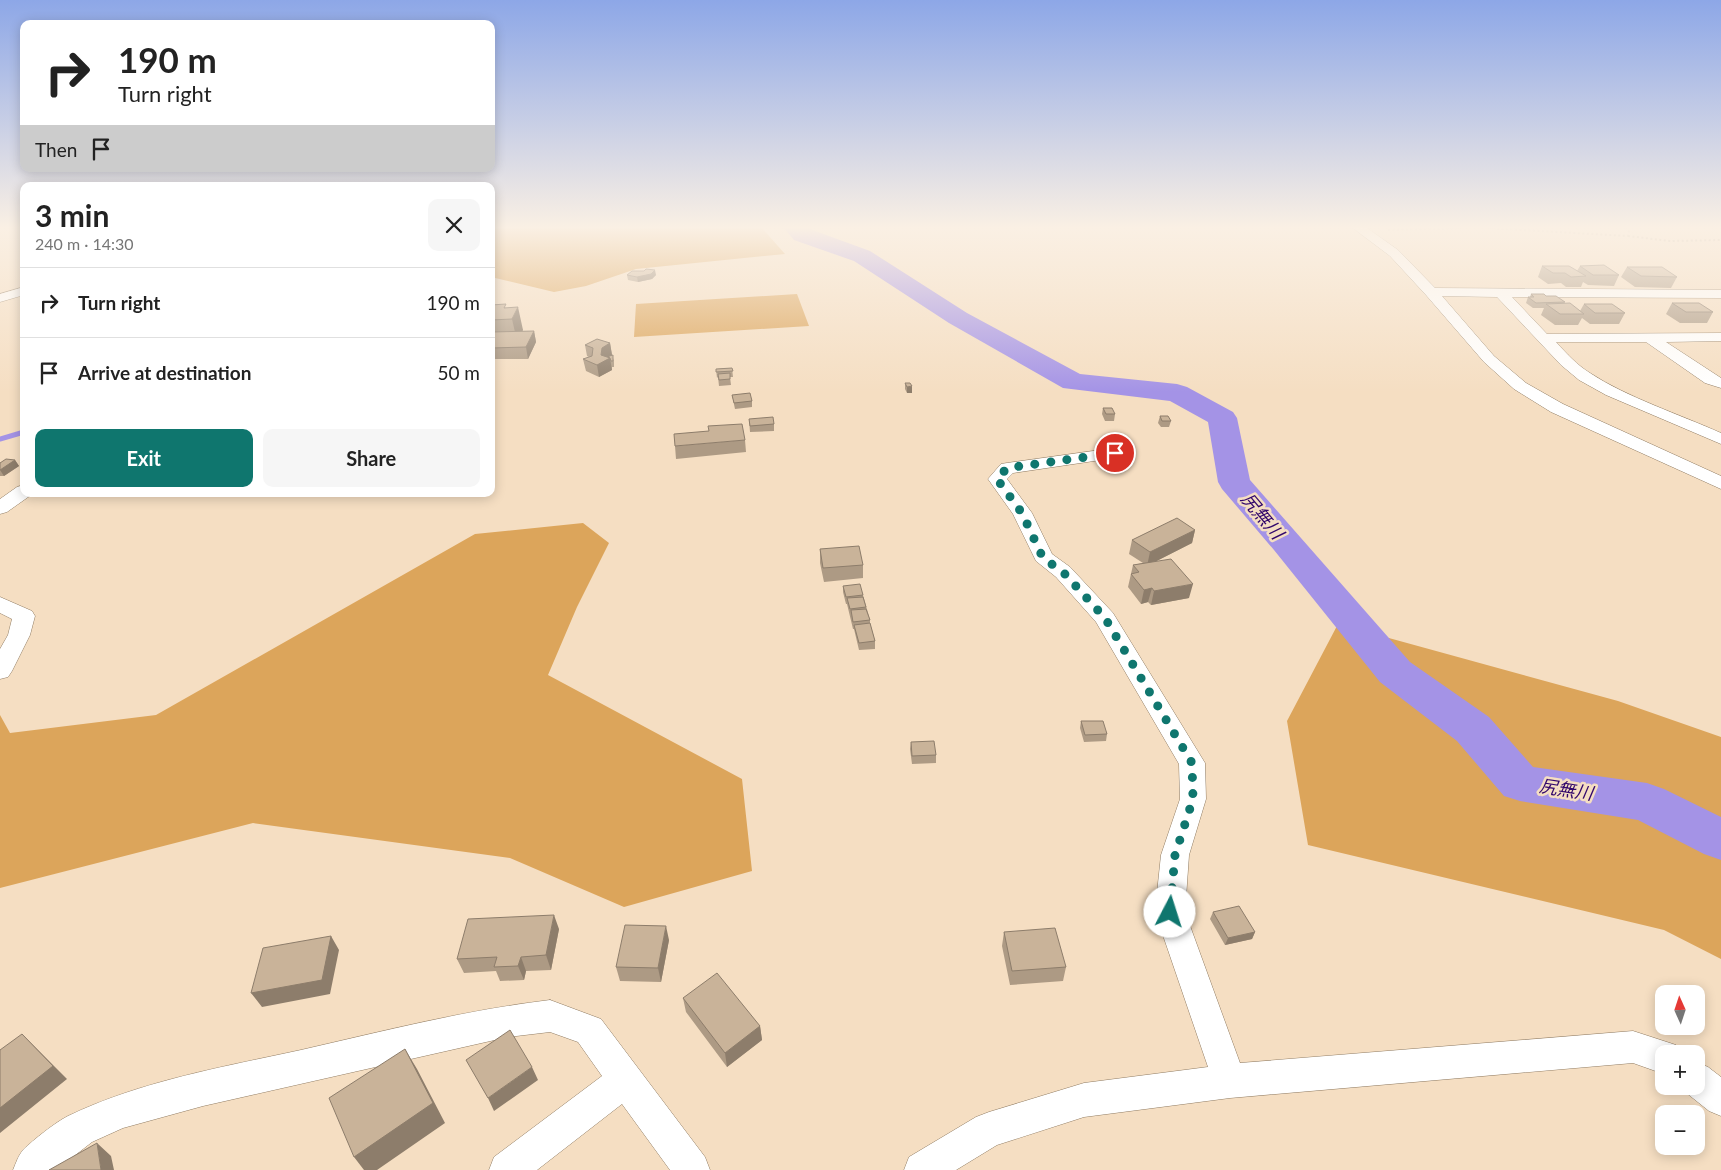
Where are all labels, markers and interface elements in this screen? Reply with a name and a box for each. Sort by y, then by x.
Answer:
text: 190 m [118,38,217,80]
icon: right [35,40,100,105]
text: Turn right [118,80,212,107]
icon: arrive [87,135,115,163]
text: Then [35,138,77,161]
text: 3 min [35,197,109,233]
button: close [428,199,480,251]
text: 240 m · 14:30 [35,234,134,253]
icon: right [35,289,63,317]
text: Turn right [78,291,160,314]
text: 190 m [426,291,480,314]
icon: arrive [35,359,63,387]
text: Arrive at destination [78,361,251,384]
text: 50 m [437,361,480,384]
button: Exit [35,429,253,487]
button: Share [263,429,480,487]
pin [1094,432,1136,474]
icon: arrive [1101,439,1129,467]
water label: 尻無川 [1237,488,1290,545]
water label: 尻無川 [1538,774,1597,804]
position arrow [1143,885,1195,937]
north arrow [1655,985,1705,1035]
map controls [1655,985,1705,1155]
button: + [1655,1045,1705,1095]
button: − [1655,1105,1705,1155]

